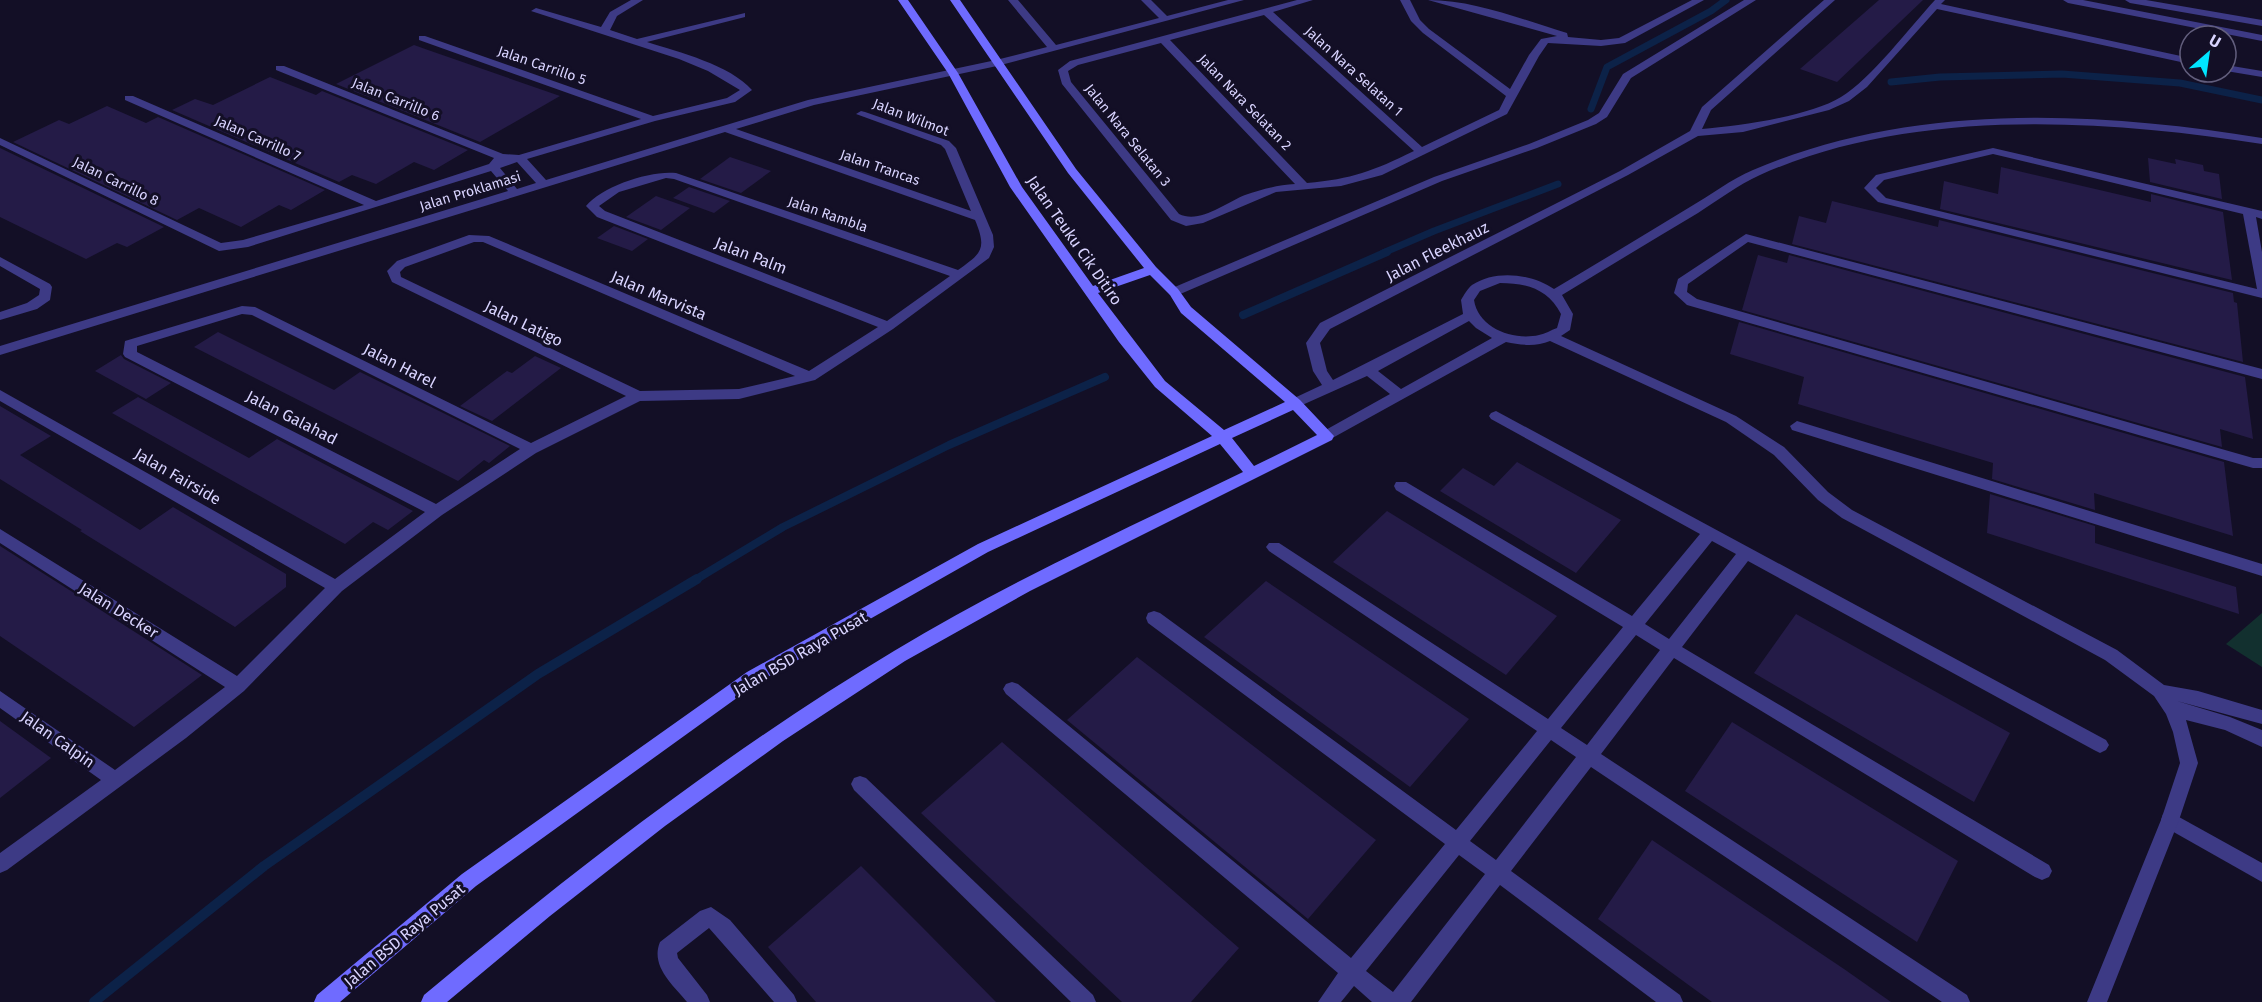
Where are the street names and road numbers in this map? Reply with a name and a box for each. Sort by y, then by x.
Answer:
street label: Jalan Nara Selatan 1 [1301,23,1406,120]
street label: Jalan Carrillo 5 [495,42,588,89]
street label: Jalan Nara Selatan 2 [1194,51,1295,154]
street label: Jalan Carrillo 6 [350,74,442,125]
street label: Jalan Nara Selatan 3 [1081,81,1174,190]
street label: Jalan Wilmot [870,95,952,140]
street label: Jalan Carrillo 7 [212,112,303,165]
street label: Jalan Trancas [838,146,922,189]
street label: Jalan Carrillo 8 [70,153,162,210]
street label: Jalan Proklamasi [417,168,523,215]
street label: Jalan Teuku Cik Ditiro [1023,172,1126,309]
street label: Jalan Rambla [786,193,870,236]
street label: Jalan Fleekhauz [1383,217,1492,285]
street label: Jalan Palm [712,233,790,278]
street label: Jalan Marvista [608,267,709,324]
street label: Jalan Latigo [482,296,566,351]
street label: Jalan Harel [360,339,440,392]
street label: Jalan Galahad [243,386,341,449]
street label: Jalan Fairside [131,444,224,509]
street label: Jalan Decker [76,579,163,643]
street label: Jalan BSD Raya Pusat [730,607,871,700]
street label: Jalan Calpin [17,707,98,772]
street label: Jalan BSD Raya Pusat [340,879,469,991]

